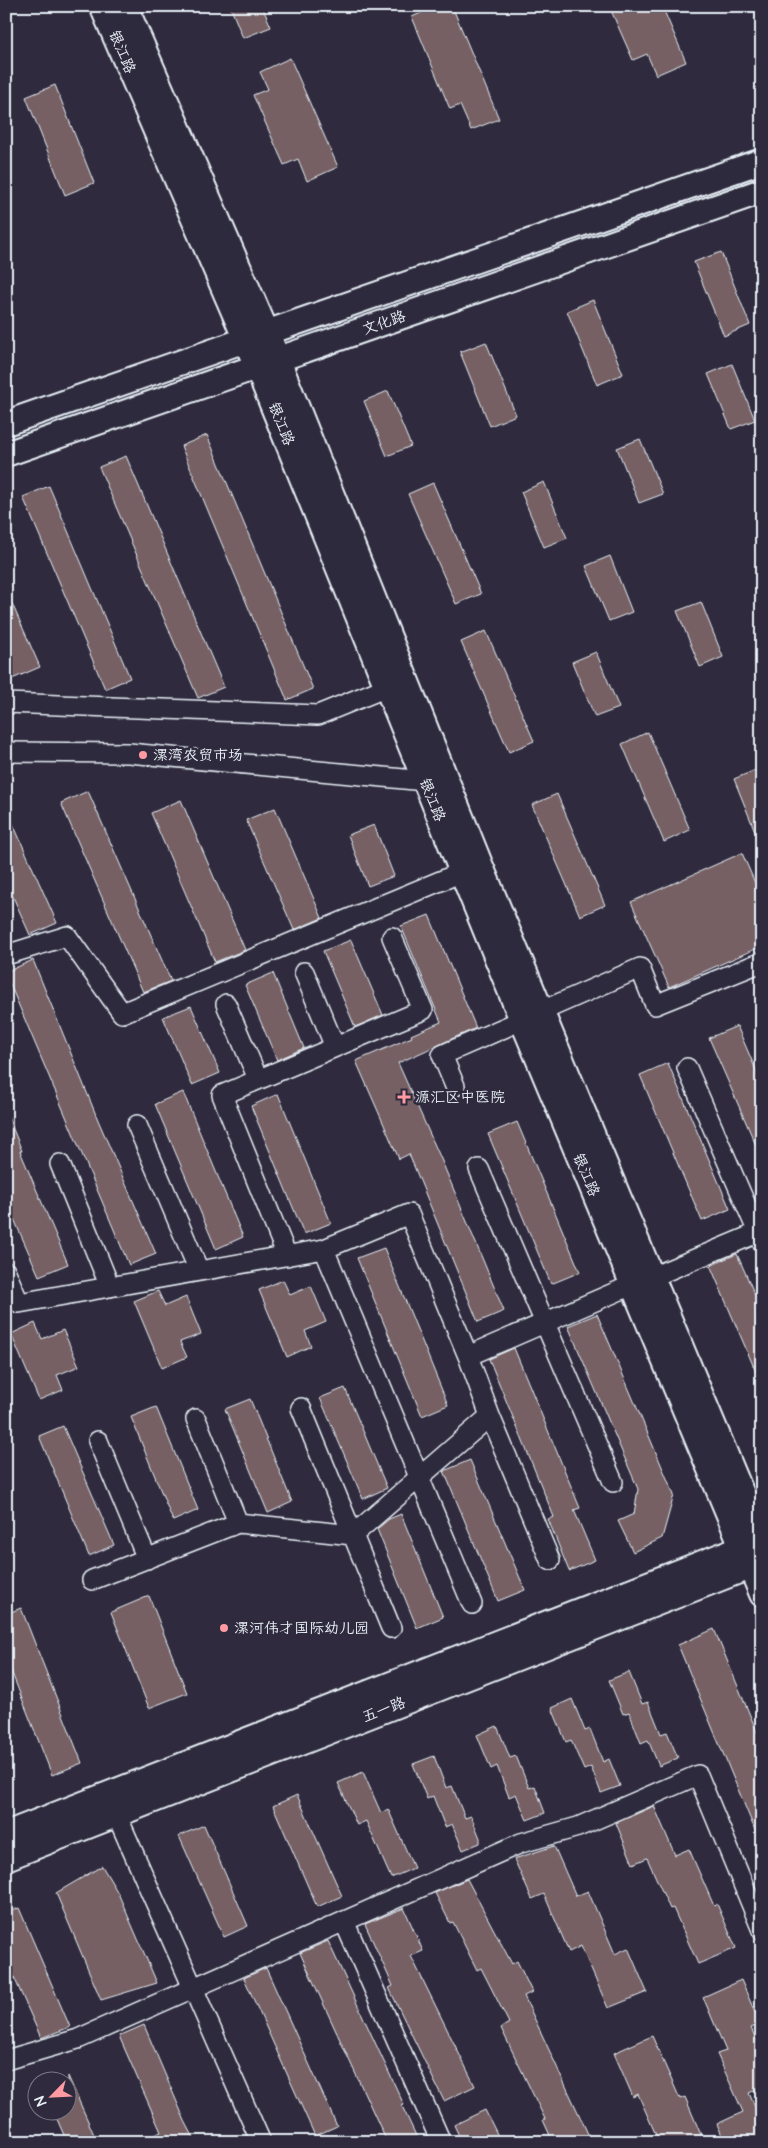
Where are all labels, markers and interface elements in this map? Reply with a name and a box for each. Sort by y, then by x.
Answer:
street label: 银江路 [104,27,140,77]
street label: 文化路 [359,306,409,340]
street label: 银江路 [263,399,299,449]
place label: 漯湾农贸市场 [153,745,243,766]
marker: 漯湾农贸市场 [137,749,149,761]
street label: 银江路 [414,775,450,825]
place label: 源汇区中医院 [415,1087,505,1108]
marker: 源汇区中医院 [397,1090,411,1104]
street label: 银江路 [568,1150,604,1200]
place label: 漯河伟才国际幼儿园 [234,1618,369,1639]
marker: 漯河伟才国际幼儿园 [218,1622,230,1634]
street label: 五一路 [359,1692,409,1728]
north arrow [28,2070,78,2120]
text: N [30,2093,52,2109]

